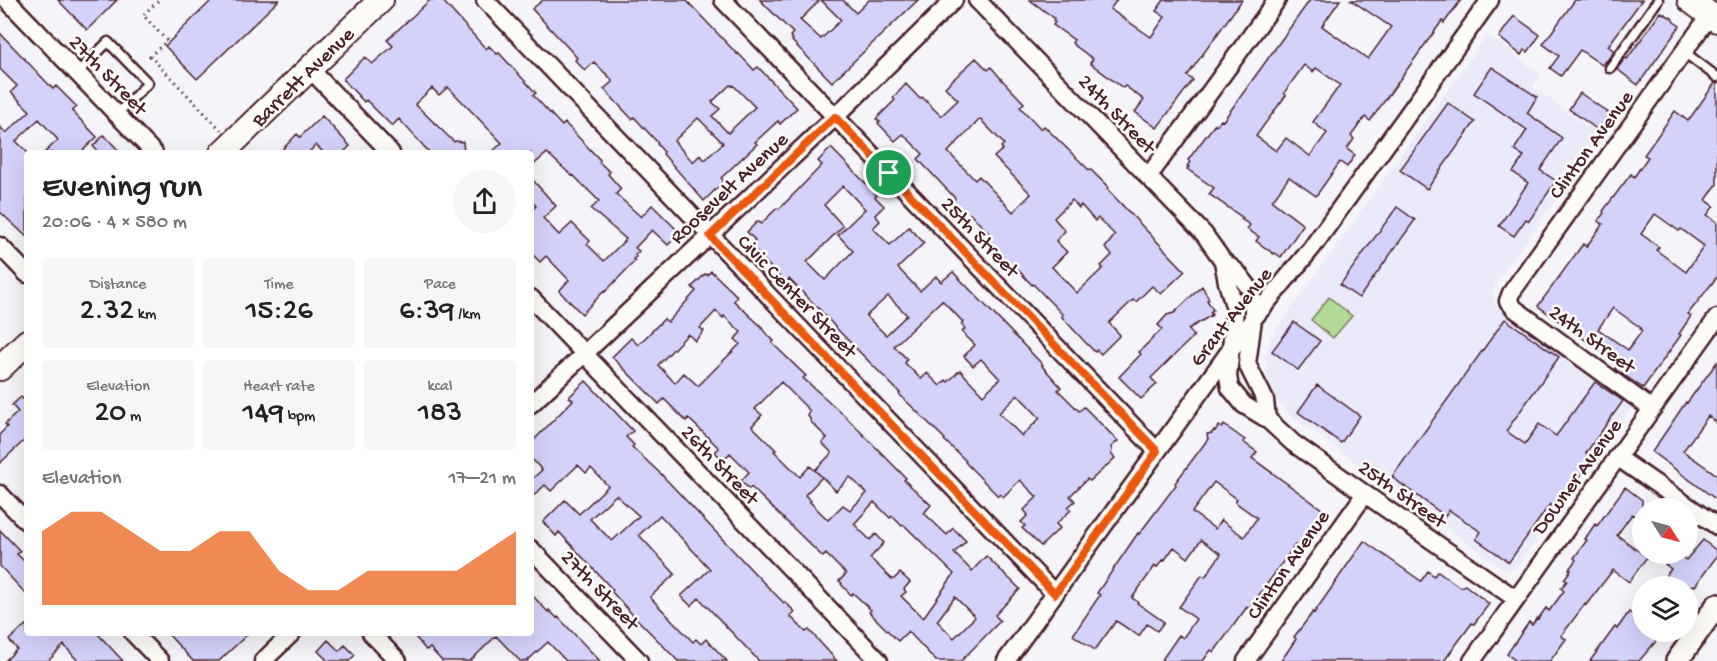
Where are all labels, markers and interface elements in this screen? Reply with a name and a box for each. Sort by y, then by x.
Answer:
street label: Barrett Avenue [247,22,362,135]
street label: 27th Street [62,31,153,124]
street label: 24th Street [1071,70,1161,162]
street label: Clinton Avenue [1545,86,1641,205]
street label: Roosevelt Avenue [666,128,796,251]
pin [863,147,914,198]
icon: arrive [872,156,905,189]
text: Evening run [42,170,202,208]
button: share [453,170,516,233]
street label: 25th Street [934,193,1025,286]
text: 20:06 · 4 × 580 m [42,212,187,235]
street label: Civic Center Street [730,231,862,366]
street label: Grant Avenue [1186,263,1280,373]
text: Distance [90,276,146,295]
text: Time [264,276,294,295]
text: Pace [424,276,456,295]
text: 2.32 [80,295,134,330]
text: 15:26 [245,295,313,330]
text: 6:39 [399,295,455,330]
street label: 24th Street [1543,301,1641,382]
text: km [134,306,156,325]
text: /km [455,306,481,325]
text: Elevation [86,378,150,397]
text: Heart rate [243,378,315,397]
text: kcal [428,378,452,397]
text: 20 [95,397,126,432]
text: 149 [243,397,284,432]
text: 183 [418,397,462,432]
text: m [126,408,141,427]
text: bpm [284,408,315,427]
street label: Downer Avenue [1527,414,1630,543]
street label: 26th Street [674,421,765,513]
street label: 25th Street [1352,456,1452,537]
text: Elevation [42,468,122,491]
text: 17–21 m [448,468,516,491]
north arrow [1632,498,1698,564]
map controls [1632,498,1698,642]
street label: Clinton Avenue [1243,505,1338,626]
street label: 27th Street [554,546,645,639]
button: layers [1632,576,1698,642]

